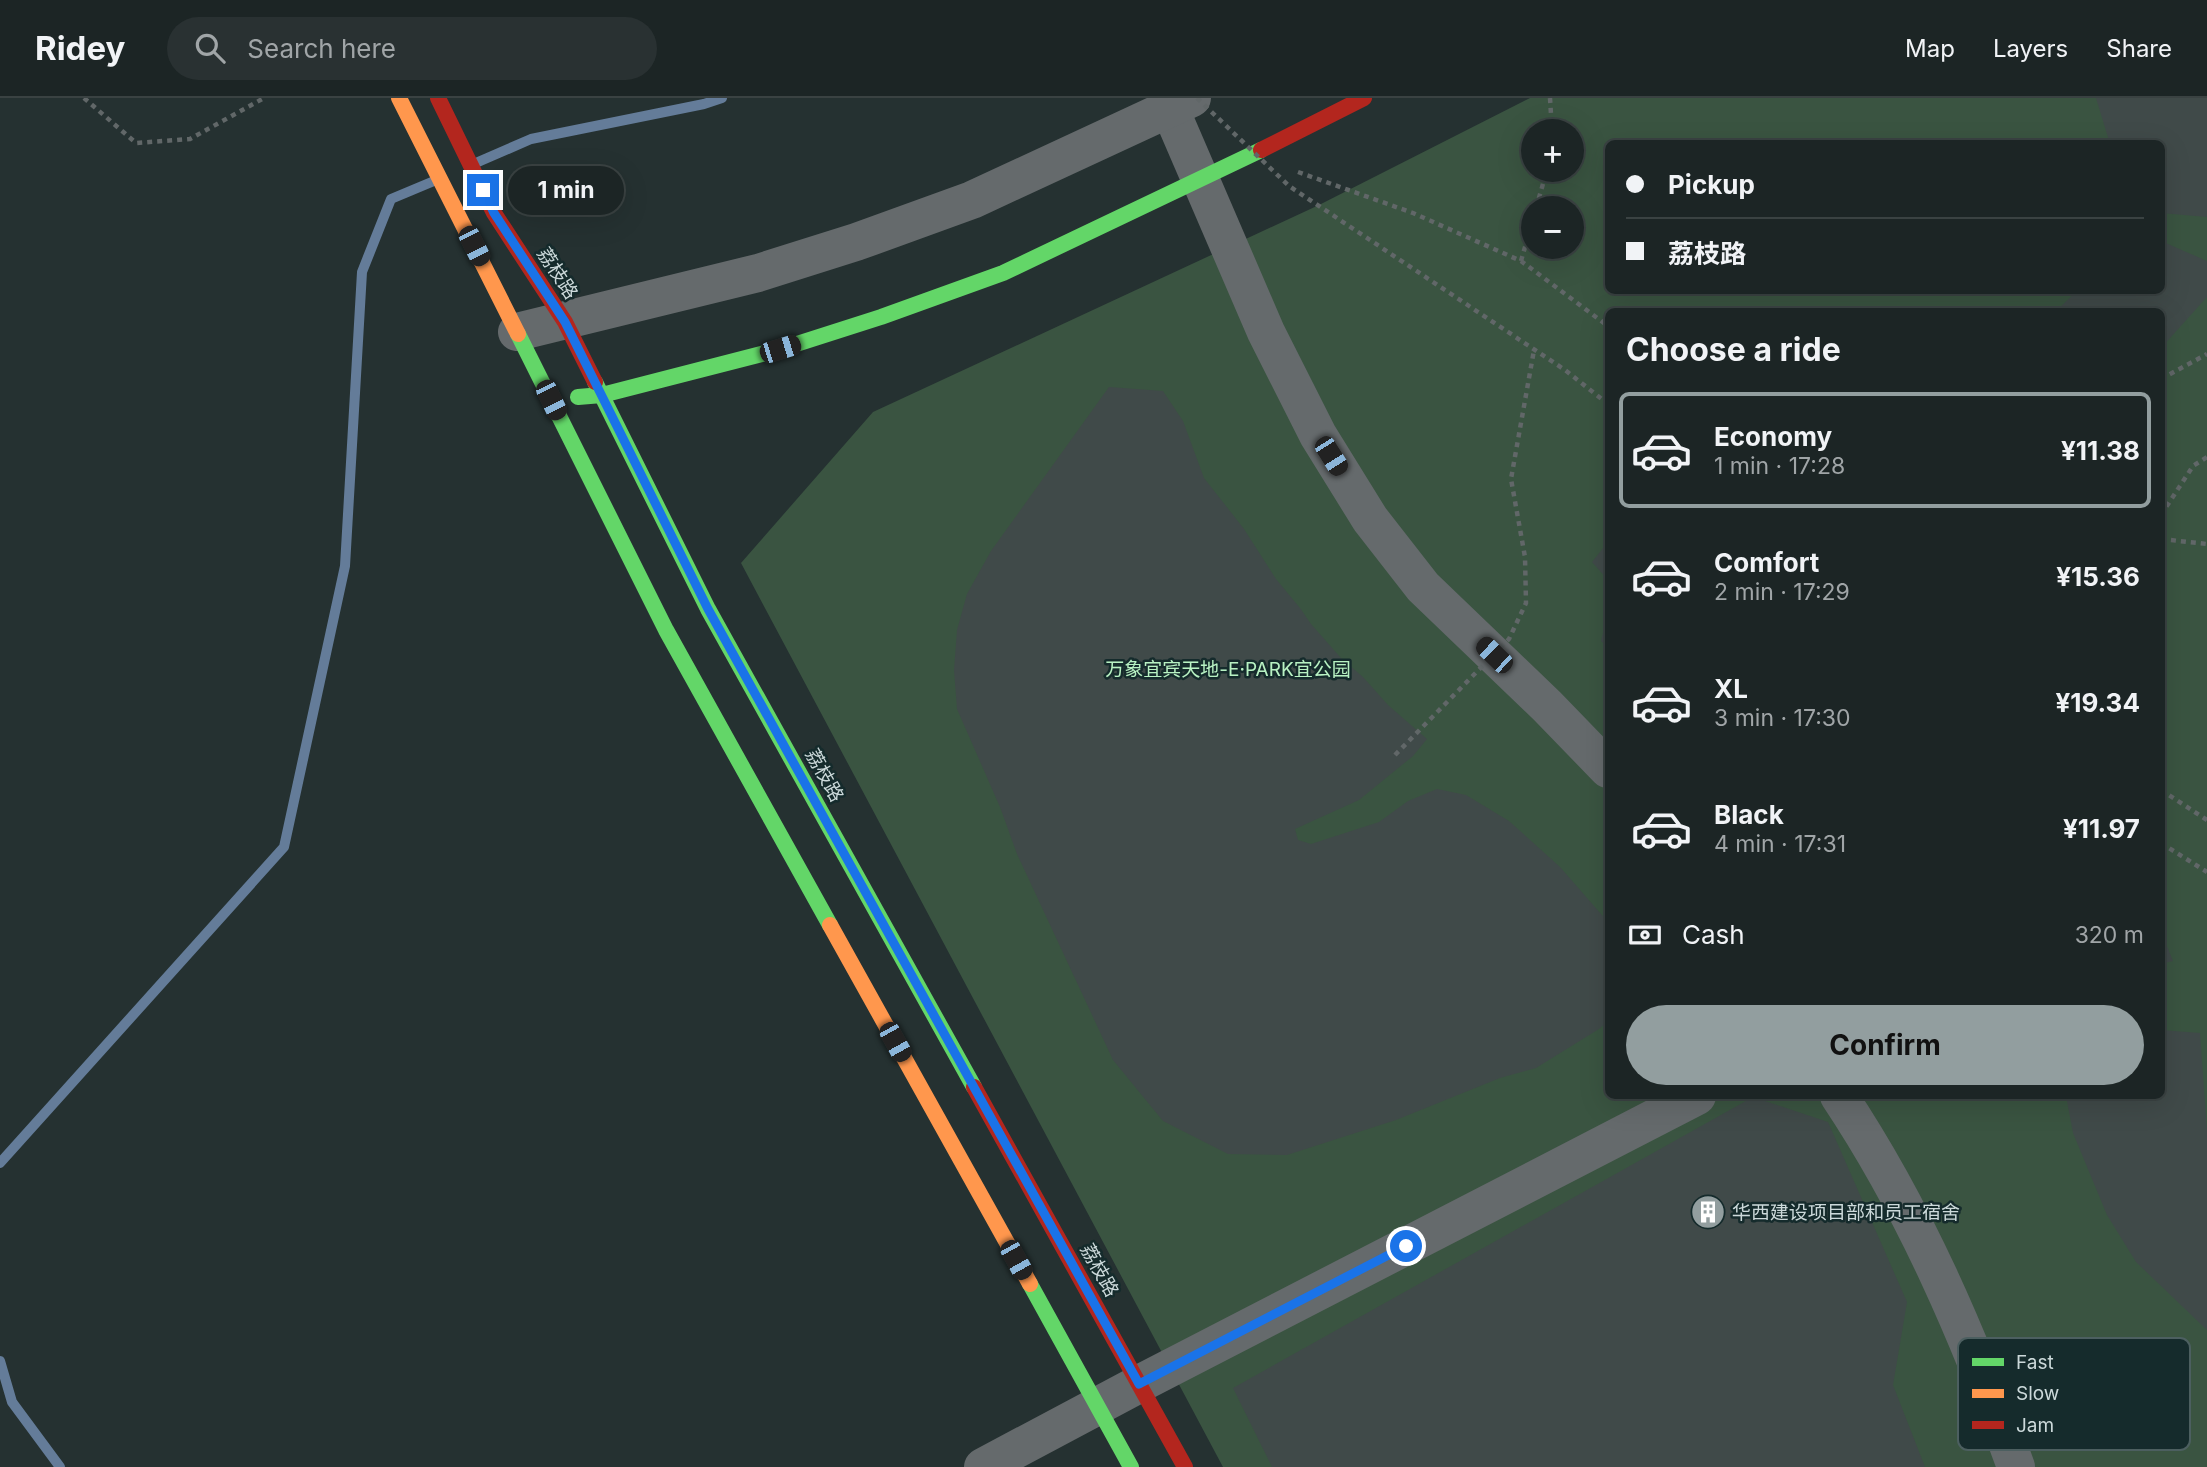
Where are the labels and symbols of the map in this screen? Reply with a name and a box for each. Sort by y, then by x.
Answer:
callout: 1 min [508,166,623,214]
route end [467,174,499,206]
car [456,223,493,269]
street label: 荔枝路 [532,243,583,303]
car [757,333,804,365]
car [533,377,570,423]
car [1311,433,1352,479]
car [1472,633,1517,677]
park label: 万象宜宾天地-E·PARK宜公园 [1105,658,1351,681]
street label: 荔枝路 [801,745,848,806]
car [876,1019,915,1065]
building icon: 华西建设项目部和员工宿舍 [1689,1193,1727,1231]
place label: 华西建设项目部和员工宿舍 [1732,1201,1960,1224]
route start [1390,1230,1422,1262]
car [997,1237,1036,1283]
street label: 荔枝路 [1076,1240,1123,1301]
legend [1958,1338,2190,1450]
text: Fast [2016,1351,2054,1374]
text: Slow [2016,1382,2059,1405]
text: Jam [2016,1414,2054,1437]

